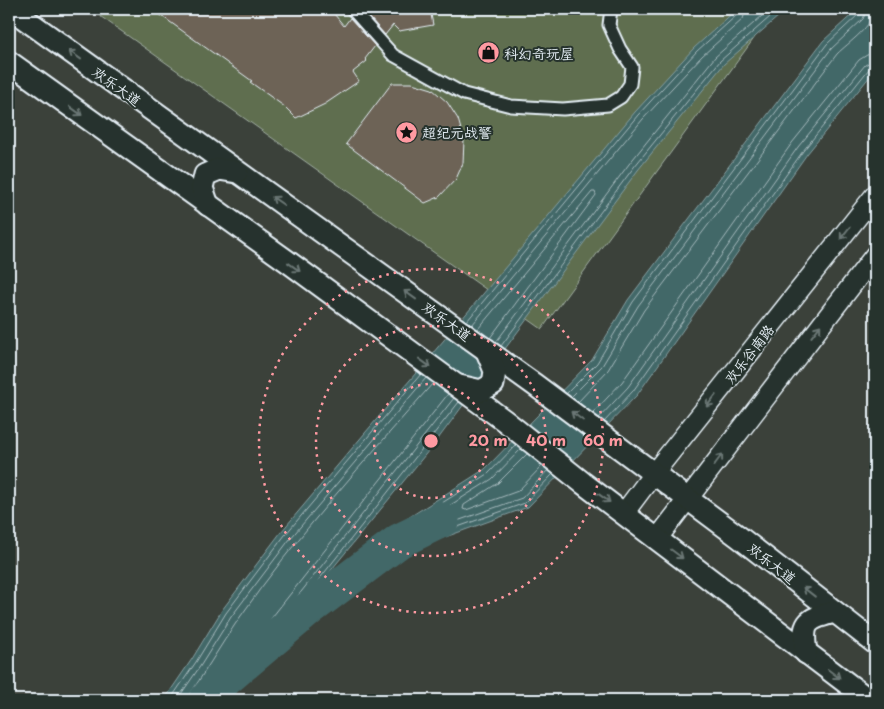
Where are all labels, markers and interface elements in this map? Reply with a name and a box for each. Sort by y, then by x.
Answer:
shop icon: 科幻奇玩屋 [476,41,500,65]
place label: 科幻奇玩屋 [504,43,574,64]
one-way arrow [68,50,82,60]
street label: 欢乐大道 [88,61,146,111]
one-way arrow [69,106,82,117]
place icon: 超纪元战警 [394,120,418,144]
place label: 超纪元战警 [422,122,492,143]
one-way arrow [271,196,285,206]
one-way arrow [839,226,850,239]
one-way arrow [287,261,300,272]
one-way arrow [403,290,417,300]
street label: 欢乐大道 [418,296,476,346]
street label: 欢乐谷南路 [719,320,779,388]
one-way arrow [811,325,822,338]
one-way arrow [418,357,431,368]
one-way arrow [706,395,717,408]
one-way arrow [570,411,584,421]
text: 20 m [469,428,507,451]
text: 40 m [526,428,566,451]
text: 60 m [583,428,623,451]
centre of rings [422,432,440,450]
one-way arrow [713,454,724,467]
one-way arrow [597,493,611,503]
street label: 欢乐大道 [743,537,801,589]
one-way arrow [670,549,684,559]
one-way arrow [803,587,816,598]
one-way arrow [827,669,841,679]

